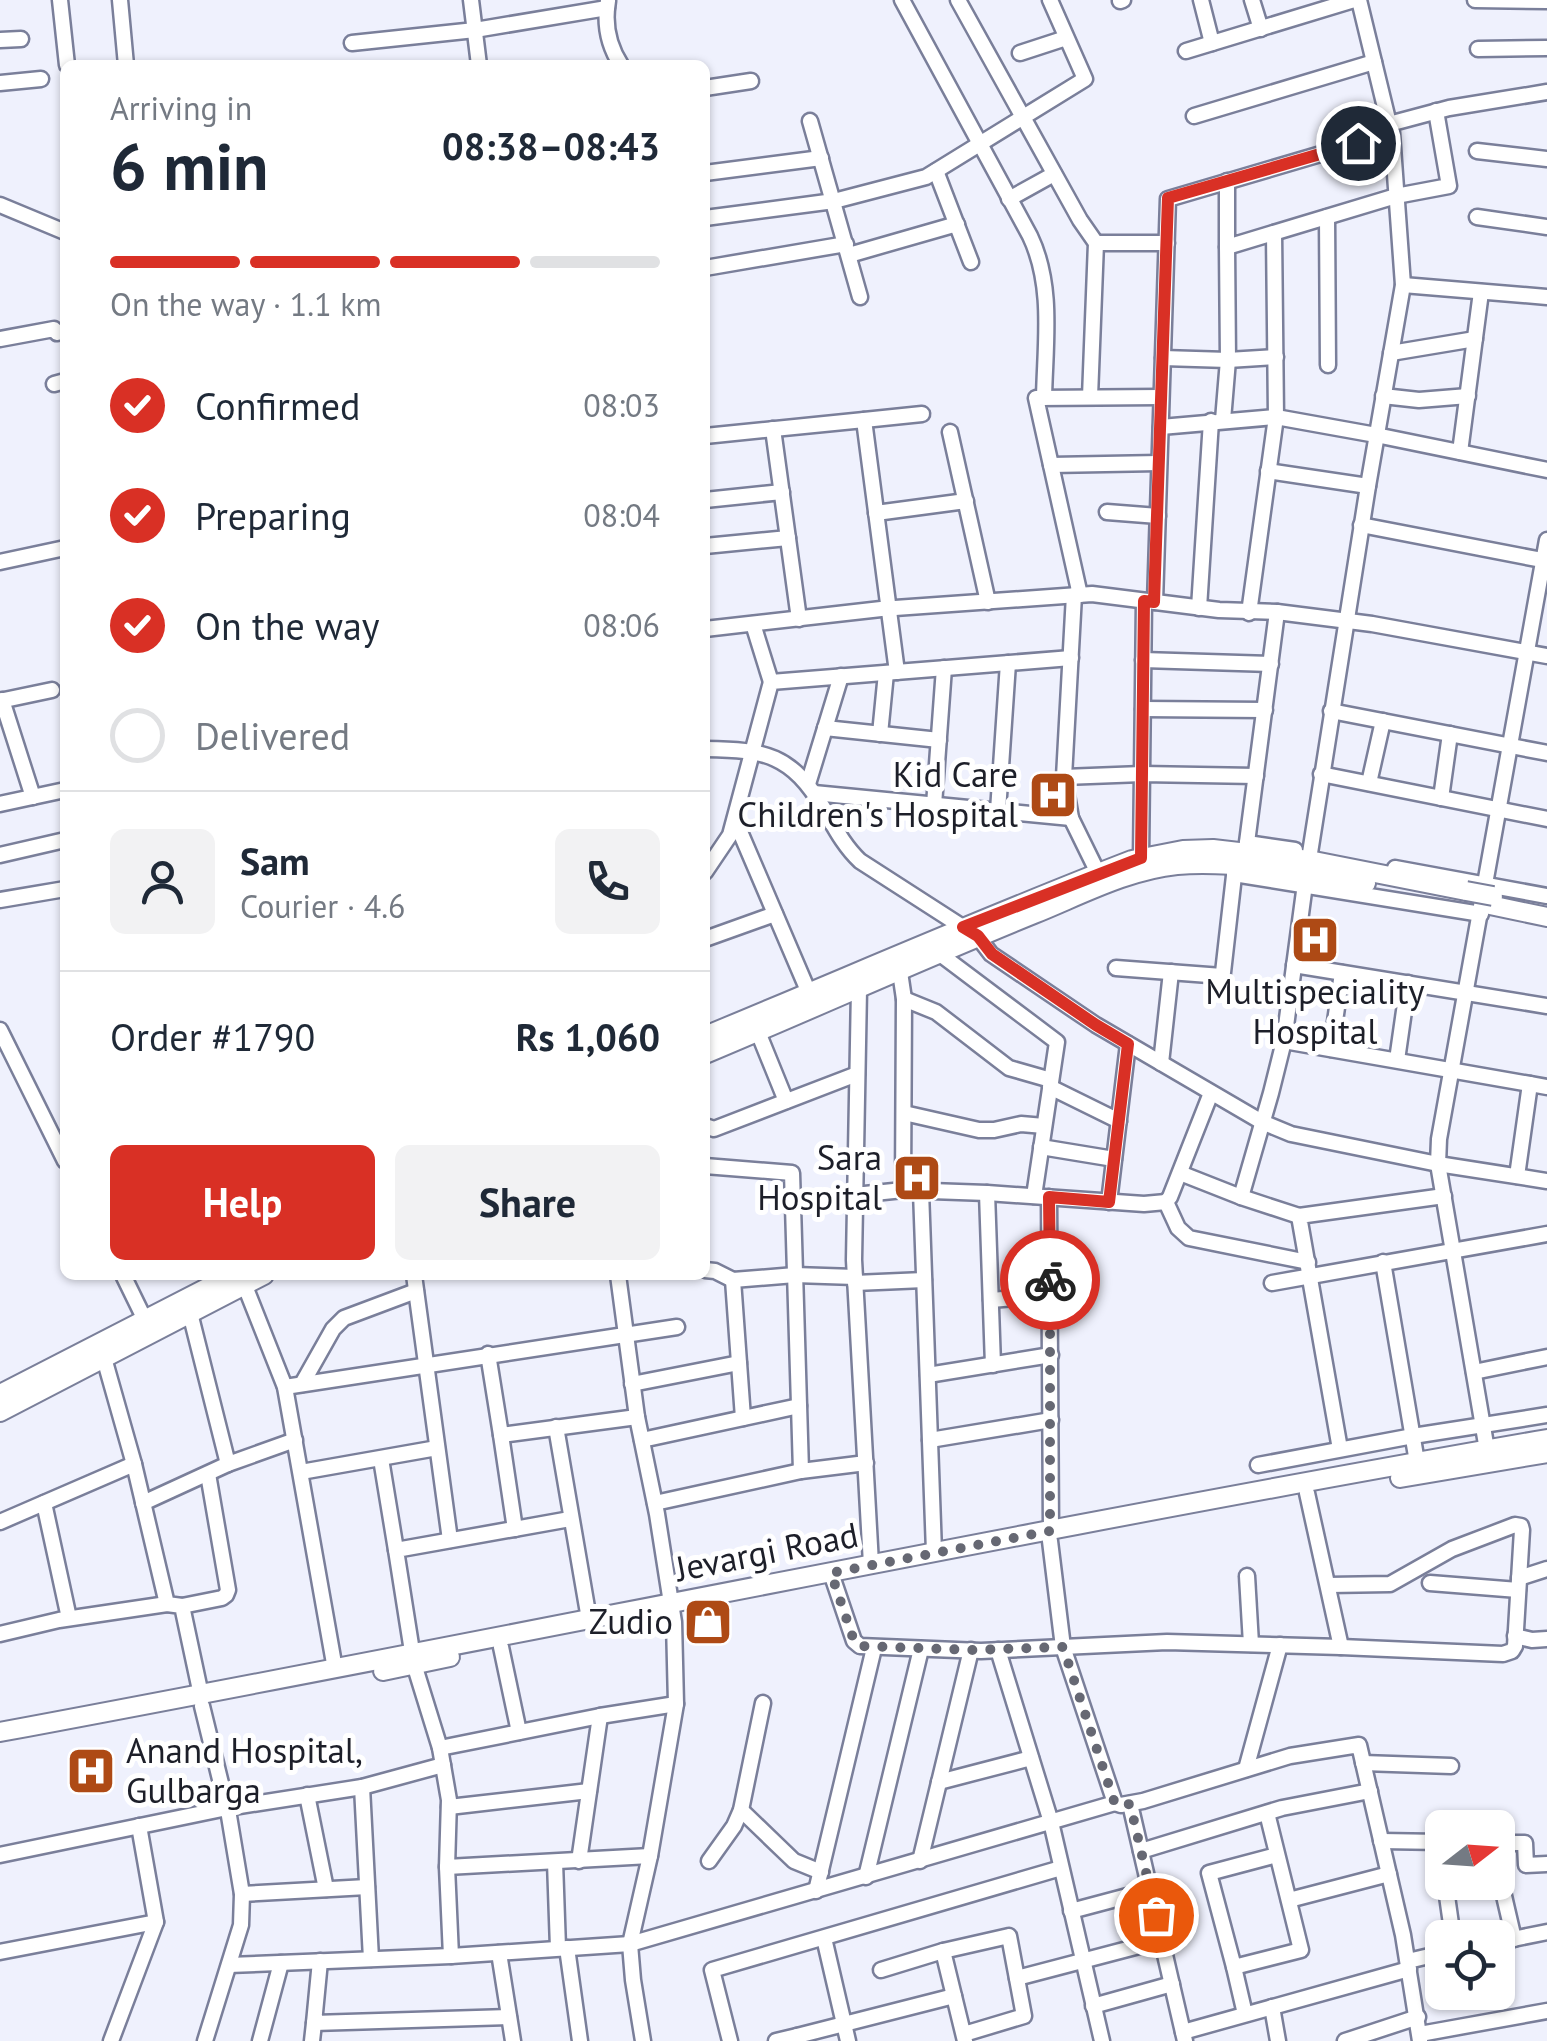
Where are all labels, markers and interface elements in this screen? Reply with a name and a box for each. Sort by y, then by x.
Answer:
text: Arriving in [110,87,252,129]
pin [1316,101,1401,186]
icon: home [1331,116,1386,171]
text: 08:38–08:43 [442,121,660,170]
text: 6 min [110,124,269,208]
text: On the way · 1.1 km [110,283,381,325]
icon: check [110,378,165,433]
text: Confirmed [195,381,361,430]
text: 08:03 [583,384,660,426]
icon: check [110,488,165,543]
text: Preparing [195,491,351,540]
text: 08:04 [583,494,660,536]
icon: check [110,598,165,653]
text: On the way [195,601,380,650]
text: 08:06 [583,604,660,646]
text: Delivered [195,711,350,760]
place label: Kid Care Children's Hospital [737,751,1018,837]
hospital icon: Kid Care Children's Hospital [1027,769,1079,821]
button: person [110,829,215,934]
button: phone [555,829,660,934]
text: Sam [240,836,310,885]
text: Courier · 4.6 [240,885,406,927]
hospital icon: Multispeciality Hospital [1289,914,1341,966]
place label: Multispeciality Hospital [1205,968,1425,1054]
text: Order #1790 [110,1012,315,1061]
text: Rs 1,060 [516,1012,660,1061]
place label: Sara Hospital [757,1134,882,1220]
button: Help [110,1145,375,1260]
button: Share [395,1145,660,1260]
hospital icon: Sara Hospital [891,1152,943,1204]
courier [1000,1230,1100,1330]
icon: bike [1023,1253,1078,1308]
street label: Jevargi Road [670,1511,862,1592]
shop icon: Zudio [682,1596,734,1648]
place label: Zudio [589,1598,673,1644]
place label: Anand Hospital, Gulbarga [126,1727,363,1813]
hospital icon: Anand Hospital, Gulbarga [65,1745,117,1797]
north arrow [1425,1810,1515,1900]
map controls [1425,1810,1515,2010]
pin [1114,1873,1199,1958]
icon: bag [1129,1888,1184,1943]
button: locate [1425,1920,1515,2010]

